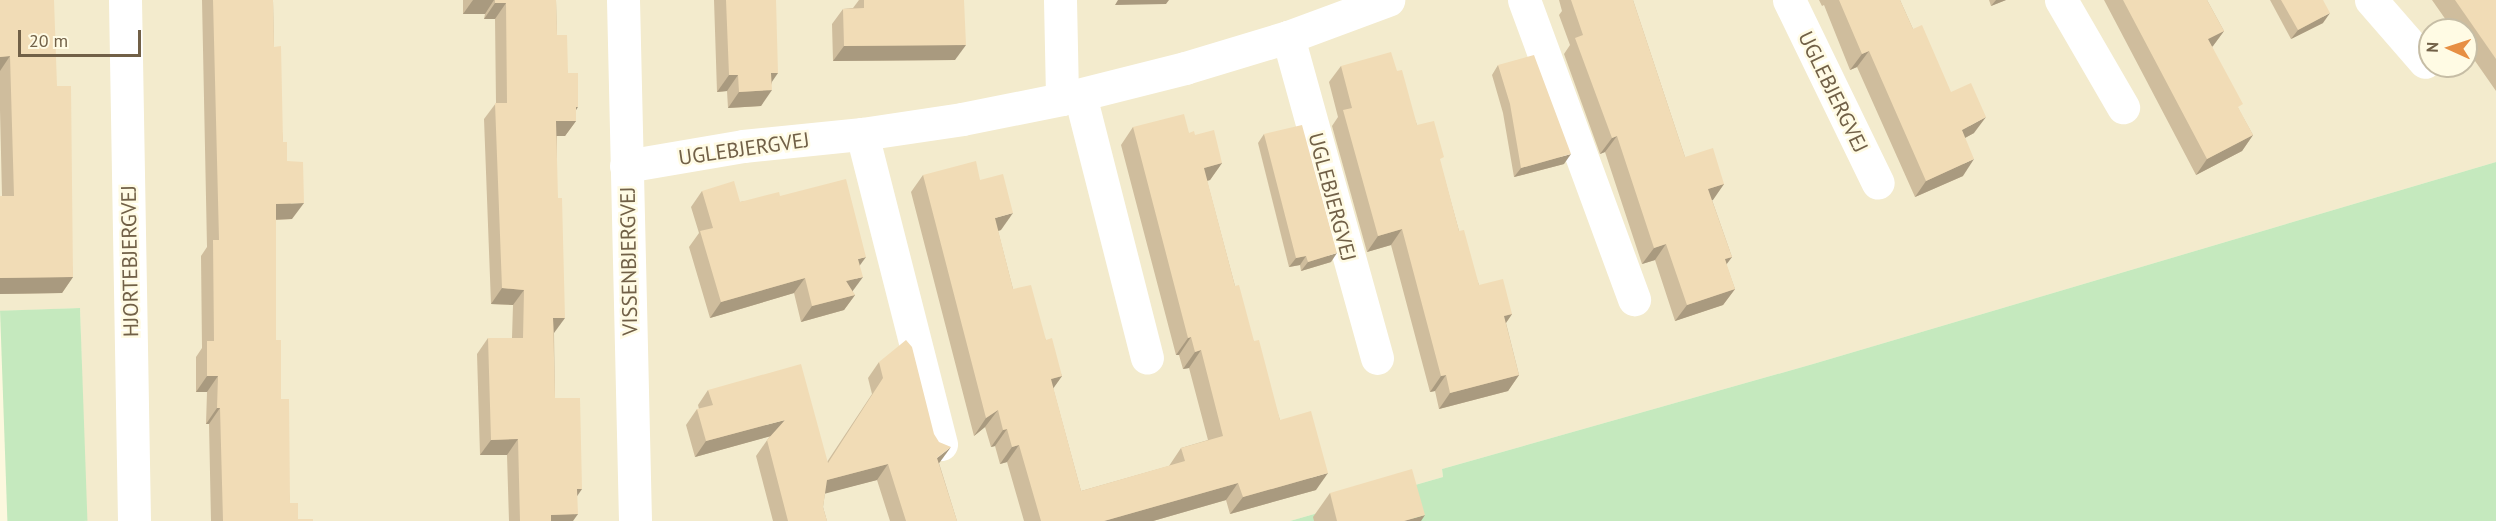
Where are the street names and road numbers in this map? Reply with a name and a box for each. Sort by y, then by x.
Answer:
street label: UGLEBJERGVEJ [1793,27,1873,157]
street label: UGLEBJERGVEJ [677,127,811,171]
street label: UGLEBJERGVEJ [1303,130,1361,264]
street label: HJORTEBJERGVEJ [116,185,144,337]
street label: VISSENBJERGVEJ [615,186,643,336]

